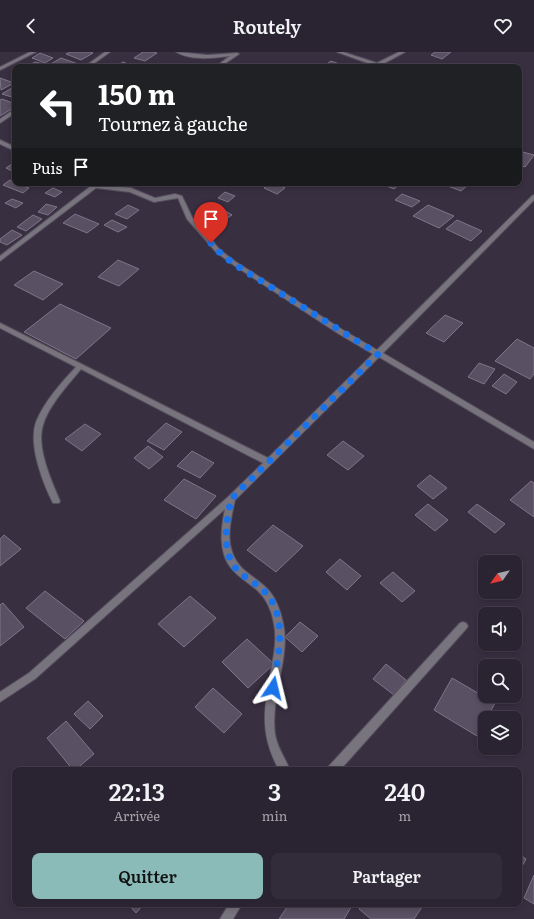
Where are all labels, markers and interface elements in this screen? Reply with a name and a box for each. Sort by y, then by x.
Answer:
text: Routely [233,13,301,40]
icon: back [20,15,42,37]
icon: heart [492,15,514,37]
text: 150 m [98,72,176,114]
icon: left [32,80,84,132]
text: Tournez à gauche [98,110,248,137]
text: Puis [32,156,62,179]
icon: arrive [70,156,92,178]
pin [194,202,228,243]
icon: arrive [200,208,222,230]
north arrow [478,555,522,599]
map controls [478,555,522,755]
button: sound [478,607,522,651]
button: search [478,659,522,703]
position arrow [252,667,294,709]
button: layers [478,711,522,755]
text: 22:13 [109,773,165,808]
text: 3 [268,773,281,808]
text: 240 [384,773,425,808]
text: Arrivée [114,806,160,825]
text: min [262,806,287,825]
text: m [398,806,411,825]
button: Quitter [32,853,263,899]
button: Partager [271,853,502,899]

